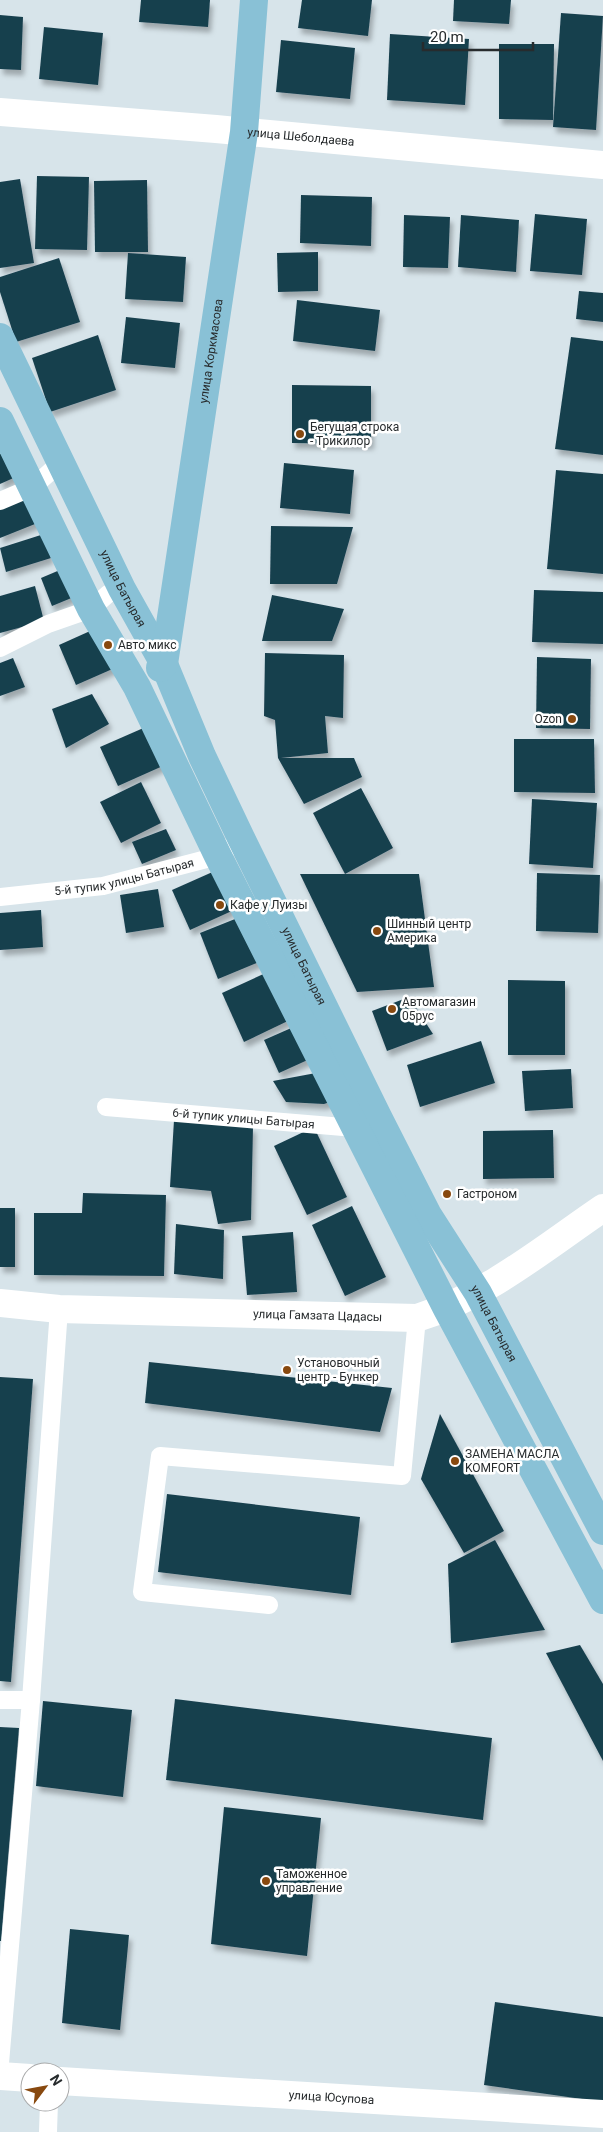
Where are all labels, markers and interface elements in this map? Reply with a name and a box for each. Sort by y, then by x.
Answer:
scale bar [423,20,533,52]
text: 20 m [430,28,464,46]
street label: улица Шеболдаева [247,125,355,149]
street label: улица Коркмасова [196,298,226,404]
place label: Бегущая строка - Трикилор [310,420,399,448]
marker: Бегущая строка - Трикилор [294,428,306,440]
street label: улица Батырая [97,548,149,629]
place label: Авто микс [118,638,176,652]
marker: Авто микс [102,639,114,651]
place label: Ozon [534,712,562,726]
marker: Ozon [566,713,578,725]
street label: 5-й тупик улицы Батырая [54,856,195,898]
place label: Кафе у Луизы [230,898,307,912]
marker: Кафе у Луизы [214,899,226,911]
place label: Шинный центр Америка [387,917,471,945]
street label: улица Батырая [279,925,329,1007]
marker: Шинный центр Америка [371,925,383,937]
place label: Автомагазин 05рус [402,995,476,1023]
marker: Автомагазин 05рус [386,1003,398,1015]
street label: 6-й тупик улицы Батырая [172,1106,315,1132]
place label: Гастроном [457,1187,517,1201]
marker: Гастроном [441,1188,453,1200]
street label: улица Батырая [468,1282,520,1364]
street label: улица Гамзата Цадасы [253,1307,382,1324]
place label: Установочный центр - Бункер [297,1356,380,1384]
marker: Установочный центр - Бункер [281,1364,293,1376]
place label: ЗАМЕНА МАСЛА KOMFORT [465,1447,559,1475]
marker: ЗАМЕНА МАСЛА KOMFORT [449,1455,461,1467]
place label: Таможенное управление [276,1867,347,1895]
marker: Таможенное управление [260,1875,272,1887]
north arrow [20,2062,70,2112]
text: N [47,2072,65,2089]
street label: улица Юсупова [288,2088,375,2107]

